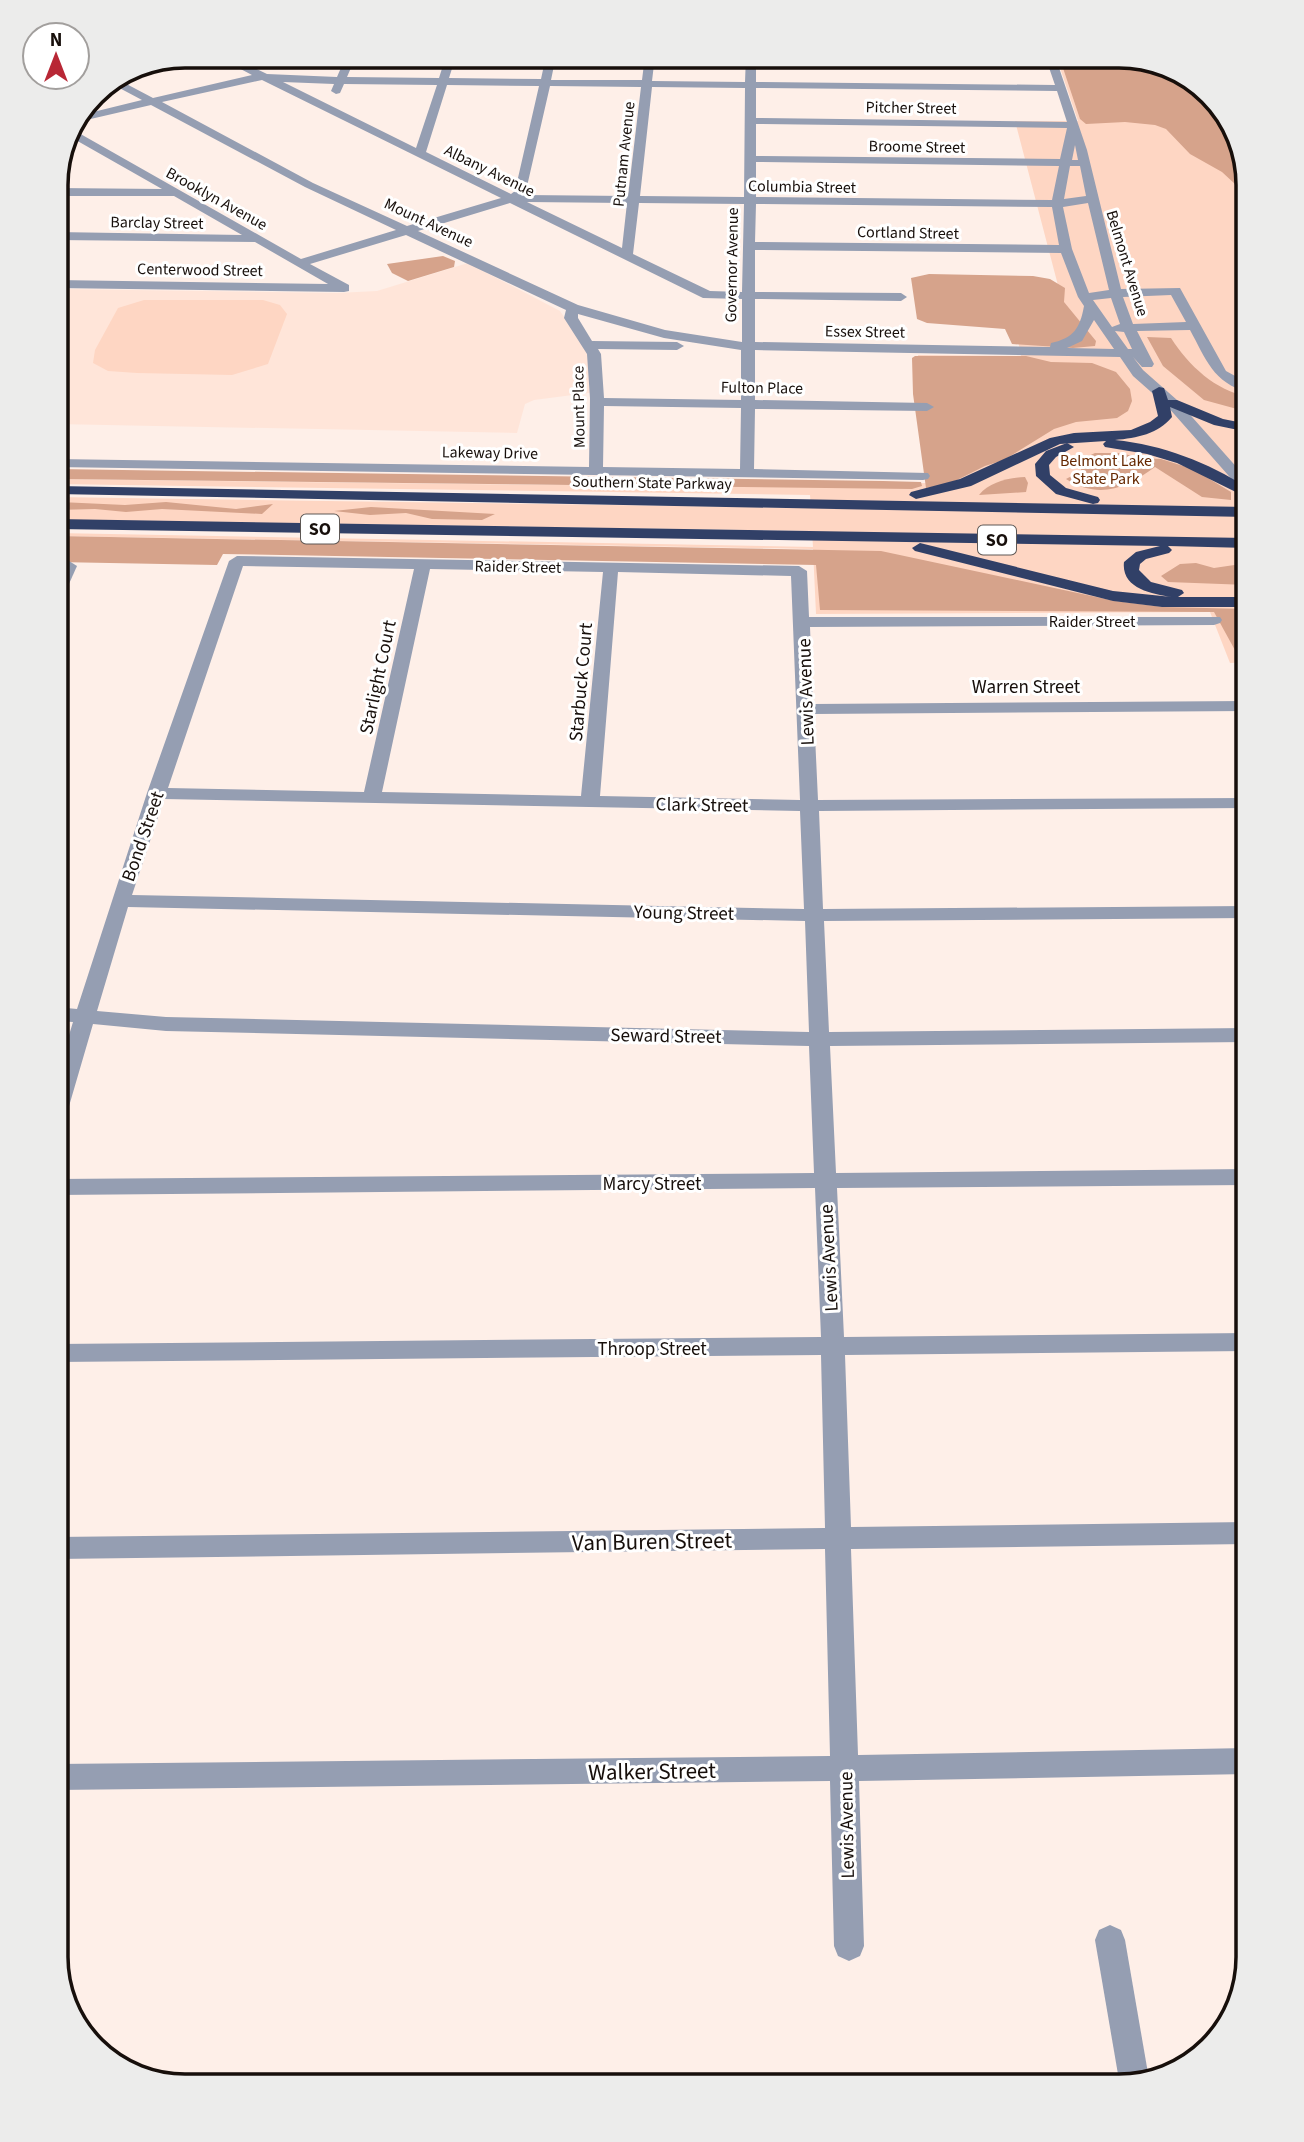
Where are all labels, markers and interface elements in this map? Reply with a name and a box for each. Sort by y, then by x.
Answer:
north arrow [21,21,91,91]
text: N [50,27,62,54]
street label: Pitcher Street [865,96,957,120]
street label: Putnam Avenue [608,100,640,208]
street label: Broome Street [868,135,966,159]
street label: Albany Avenue [441,139,539,202]
street label: Brooklyn Avenue [162,162,271,236]
street label: Columbia Street [748,175,857,199]
street label: Mount Avenue [381,193,477,253]
street label: Governor Avenue [720,207,744,323]
street label: Belmont Avenue [1100,207,1154,319]
street label: Barclay Street [110,211,204,235]
street label: Cortland Street [857,221,960,245]
street label: Centerwood Street [137,258,264,282]
street label: Essex Street [825,320,906,344]
street label: Mount Place [567,366,591,448]
street label: Fulton Place [721,376,803,400]
street label: Lakeway Drive [442,441,538,465]
park label: Belmont Lake State Park [1060,450,1152,490]
street label: Southern State Parkway [572,471,733,495]
road number: SO [301,514,339,544]
road number: SO [978,526,1016,554]
street label: Raider Street [474,555,562,579]
street label: Raider Street [1049,611,1136,633]
street label: Starlight Court [353,617,404,737]
street label: Starbuck Court [563,621,600,743]
street label: Lewis Avenue [791,638,822,746]
street label: Warren Street [972,674,1081,701]
street label: Bond Street [115,787,172,885]
street label: Clark Street [655,791,749,820]
street label: Young Street [633,899,735,928]
street label: Seward Street [610,1022,722,1051]
street label: Marcy Street [603,1171,702,1198]
street label: Lewis Avenue [813,1204,846,1312]
street label: Throop Street [597,1336,707,1363]
street label: Van Buren Street [572,1524,733,1559]
street label: Walker Street [588,1754,716,1789]
street label: Lewis Avenue [833,1771,862,1879]

